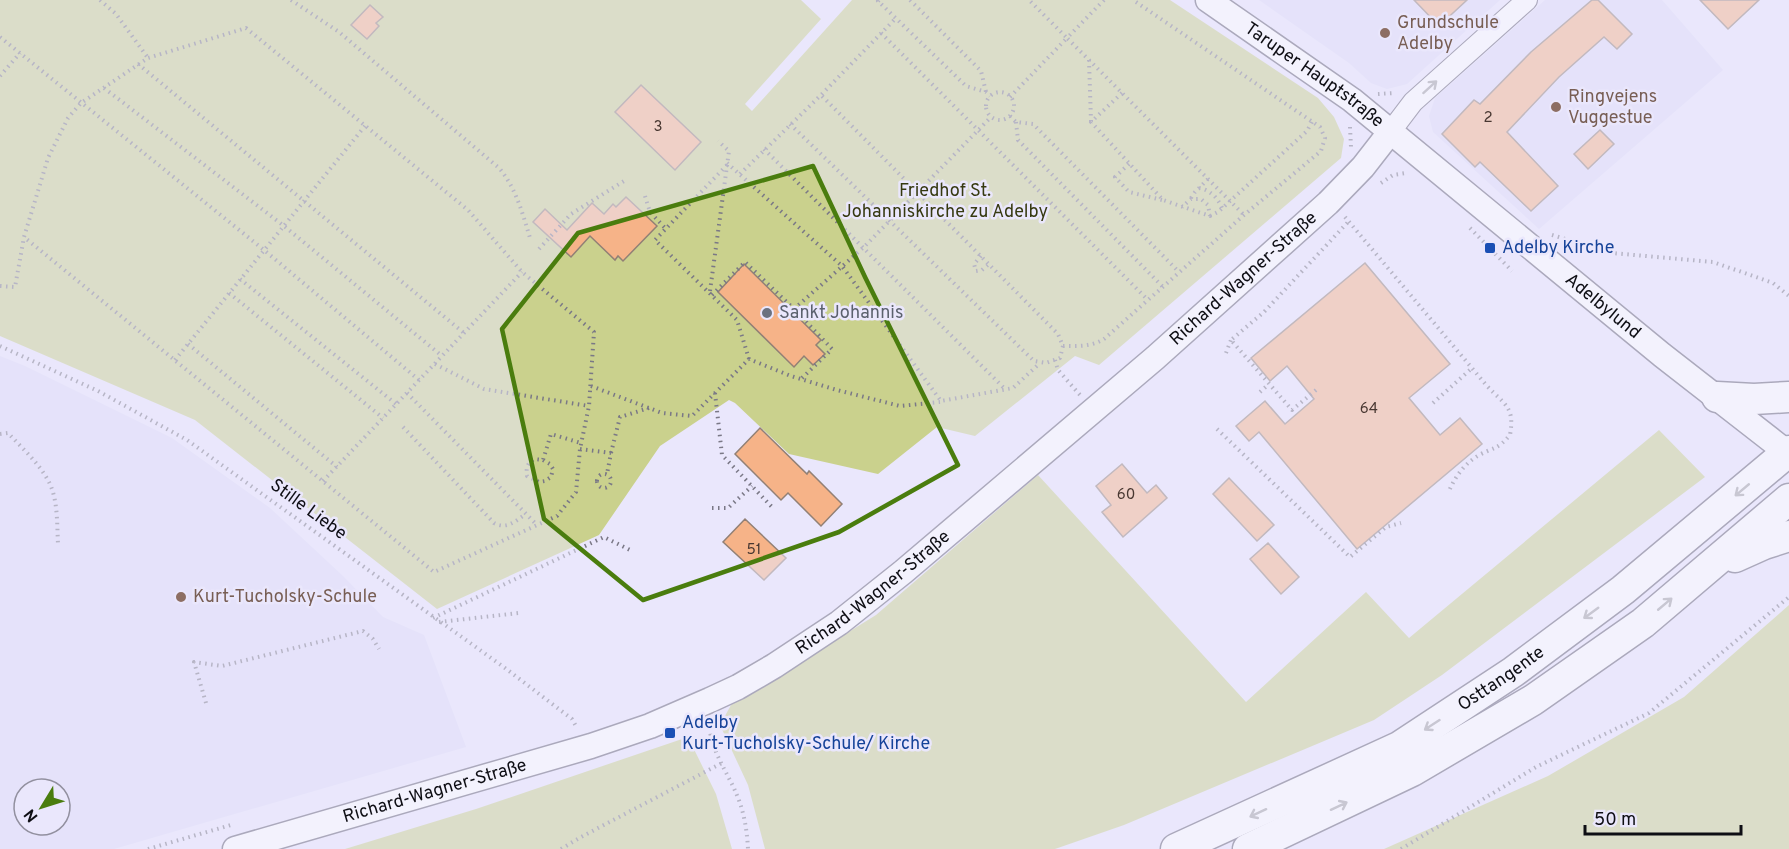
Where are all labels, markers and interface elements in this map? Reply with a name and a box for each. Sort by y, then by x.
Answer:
place label: Grundschule Adelby [1397,12,1499,56]
street label: Taruper Hauptstraße [1240,17,1389,133]
marker: Grundschule Adelby [1378,26,1392,40]
one-way arrow [1422,80,1437,94]
place label: Ringvejens Vuggestue [1568,86,1657,130]
marker: Ringvejens Vuggestue [1549,100,1563,114]
house number: 2 [1483,109,1493,128]
house number: 3 [653,118,663,137]
park label: Friedhof St. Johanniskirche zu Adelby [842,180,1048,224]
street label: Richard-Wagner-Straße [1165,207,1322,351]
place label: Adelby Kirche [1502,237,1614,260]
marker: Adelby Kirche [1483,241,1497,255]
street label: Adelbylund [1560,268,1645,344]
place label: Sankt Johannis [779,302,903,325]
marker: Sankt Johannis [760,306,774,320]
house number: 64 [1360,400,1378,419]
street label: Stille Liebe [265,474,351,546]
one-way arrow [1735,483,1750,497]
house number: 60 [1117,486,1135,505]
street label: Richard-Wagner-Straße [791,525,955,660]
house number: 51 [747,541,761,560]
place label: Kurt-Tucholsky-Schule [193,586,377,609]
marker: Kurt-Tucholsky-Schule [174,590,188,604]
one-way arrow [1657,598,1673,611]
one-way arrow [1584,607,1600,619]
street label: Osttangente [1453,641,1549,717]
place label: Adelby Kurt-Tucholsky-Schule/ Kirche [682,712,930,756]
one-way arrow [1424,719,1441,731]
marker: Adelby Kurt-Tucholsky-Schule/ Kirche [663,726,677,740]
street label: Richard-Wagner-Straße [340,754,529,829]
north arrow [12,777,72,837]
scale bar [1585,798,1741,836]
one-way arrow [1329,800,1347,812]
text: N [20,804,43,826]
one-way arrow [1249,807,1267,819]
text: 50 m [1594,809,1636,832]

